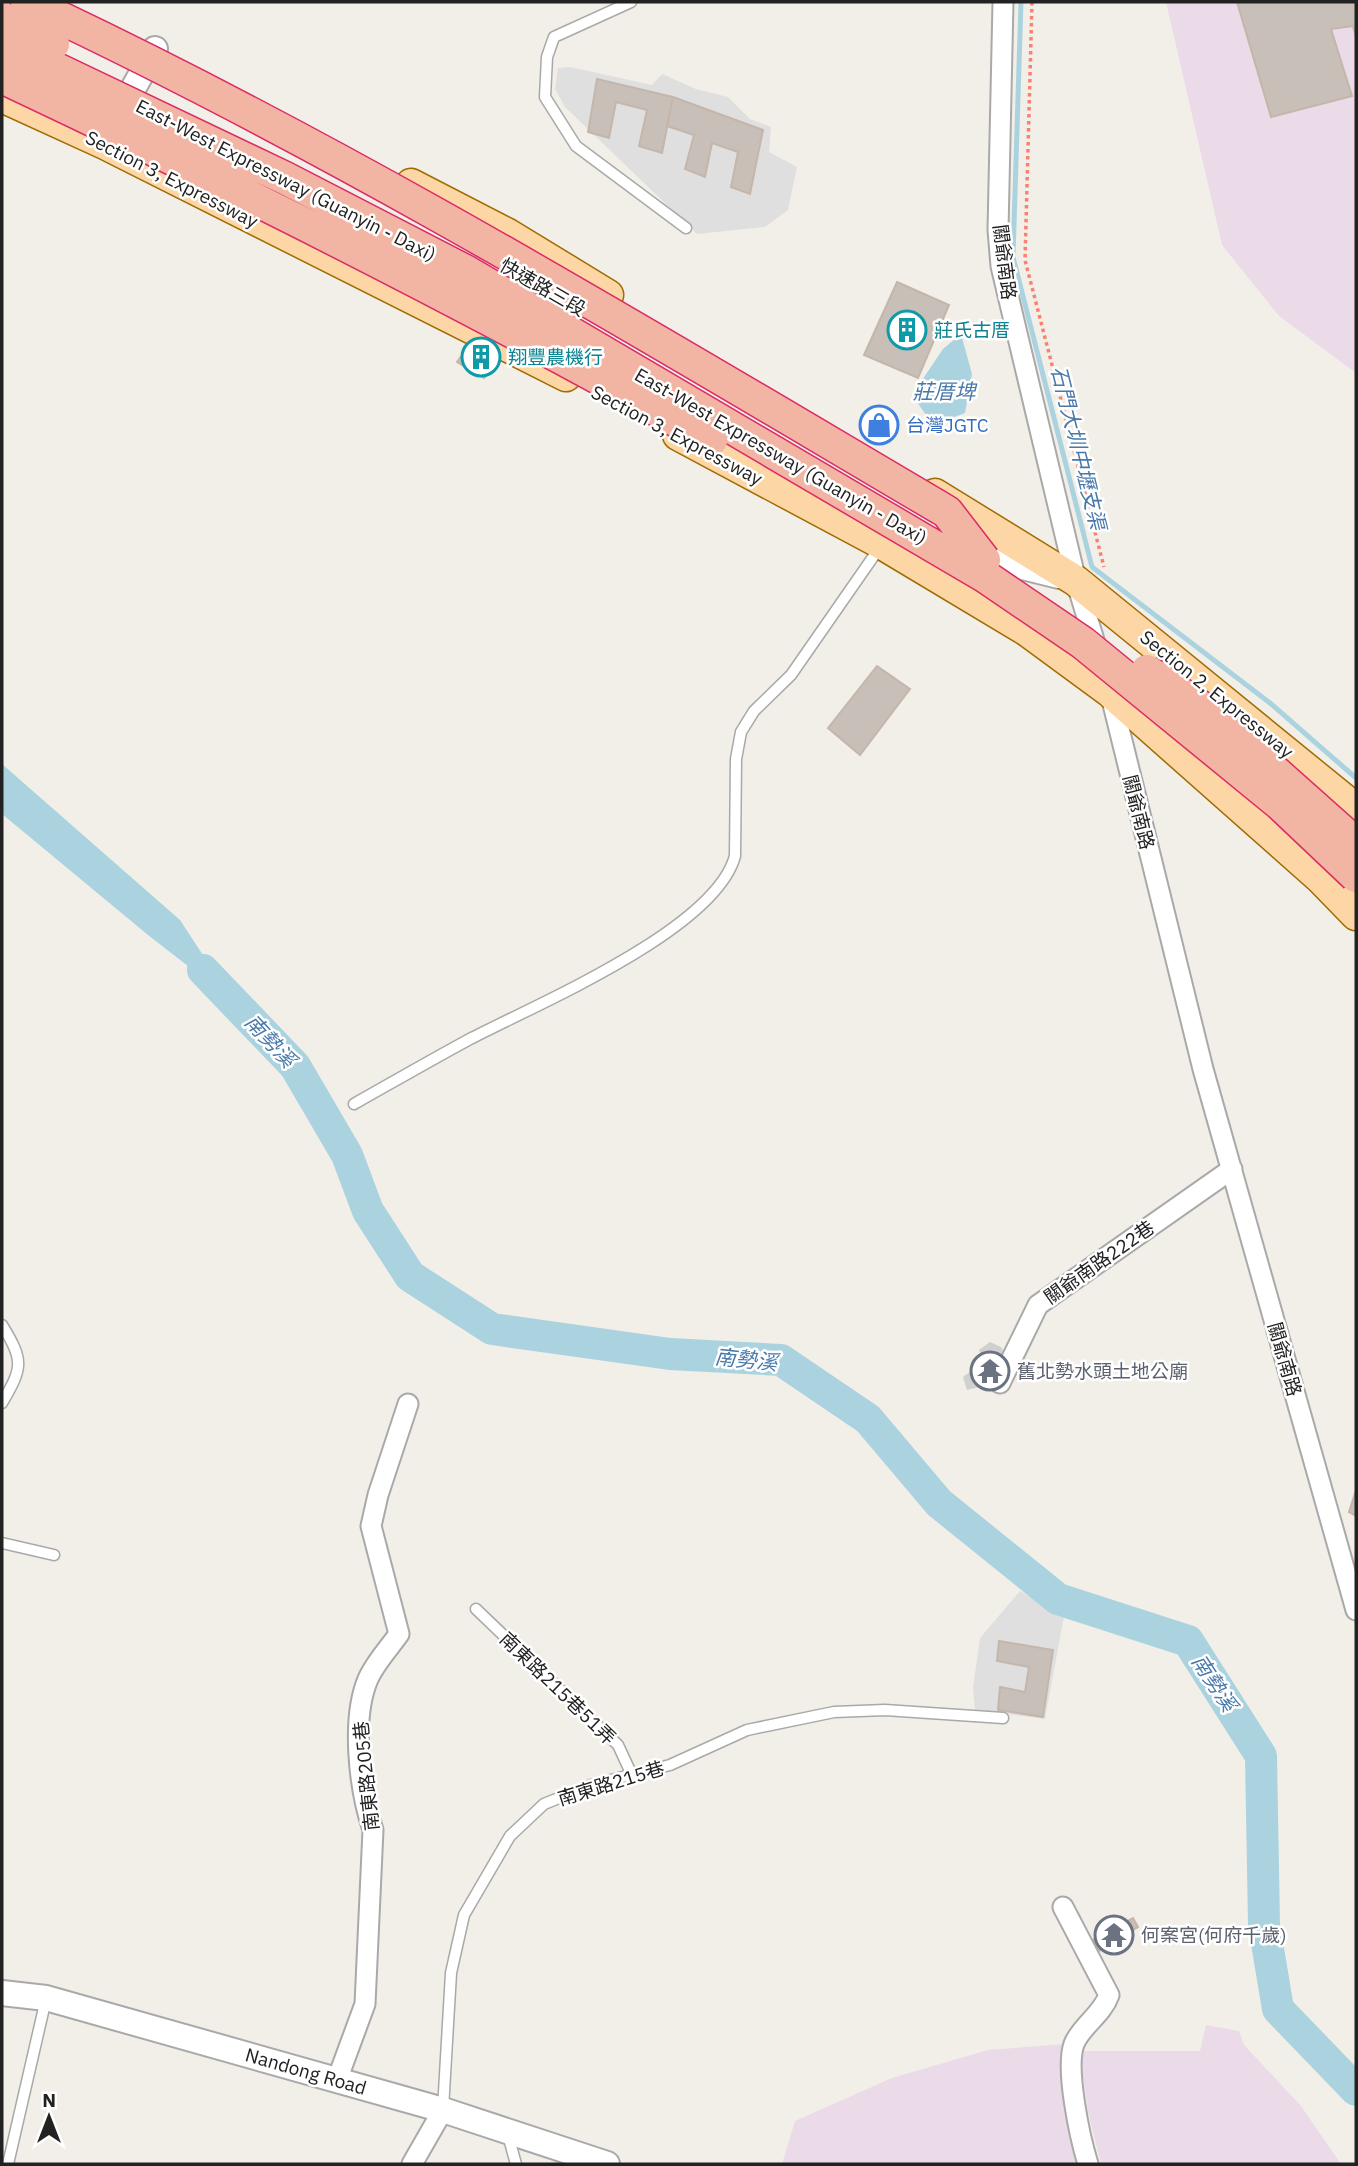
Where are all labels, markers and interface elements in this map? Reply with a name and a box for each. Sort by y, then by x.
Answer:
street label: East-West Expressway (Guanyin - Daxi) [132,94,440,266]
street label: Section 3, Expressway [82,125,263,233]
street label: 關爺南路 [988,223,1022,301]
street label: 快速路三段 [496,253,590,321]
building icon: 莊氏古厝 [886,309,928,351]
place label: 莊氏古厝 [934,318,1010,342]
building icon: 翔豐農機行 [460,336,502,378]
place label: 翔豐農機行 [508,345,603,369]
street label: East-West Expressway (Guanyin - Daxi) [631,362,931,550]
water label: 石門大圳中壢支渠 [1045,363,1114,536]
water label: 莊厝埤 [913,377,978,405]
street label: Section 3, Expressway [587,380,767,491]
shop icon: 台灣JGTC [858,404,900,446]
place label: 台灣JGTC [906,413,989,437]
street label: Section 2, Expressway [1135,625,1299,764]
street label: 關爺南路 [1118,772,1160,852]
water label: 南勢溪 [239,1008,304,1075]
street label: 關爺南路222巷 [1039,1215,1159,1309]
street label: 關爺南路 [1263,1319,1307,1399]
water label: 南勢溪 [713,1342,782,1377]
temple icon: 舊北勢水頭土地公廟 [969,1350,1011,1392]
place label: 舊北勢水頭土地公廟 [1017,1359,1188,1383]
street label: 南東路215巷51弄 [495,1627,621,1749]
water label: 南勢溪 [1186,1648,1245,1719]
street label: 南東路205巷 [348,1720,384,1832]
street label: 南東路215巷 [555,1755,667,1811]
temple icon: 何案宮(何府千歲) [1093,1914,1135,1956]
place label: 何案宮(何府千歲) [1141,1923,1287,1947]
street label: Nandong Road [243,2042,369,2100]
north arrow [14,2082,84,2152]
text: N [42,2088,56,2112]

